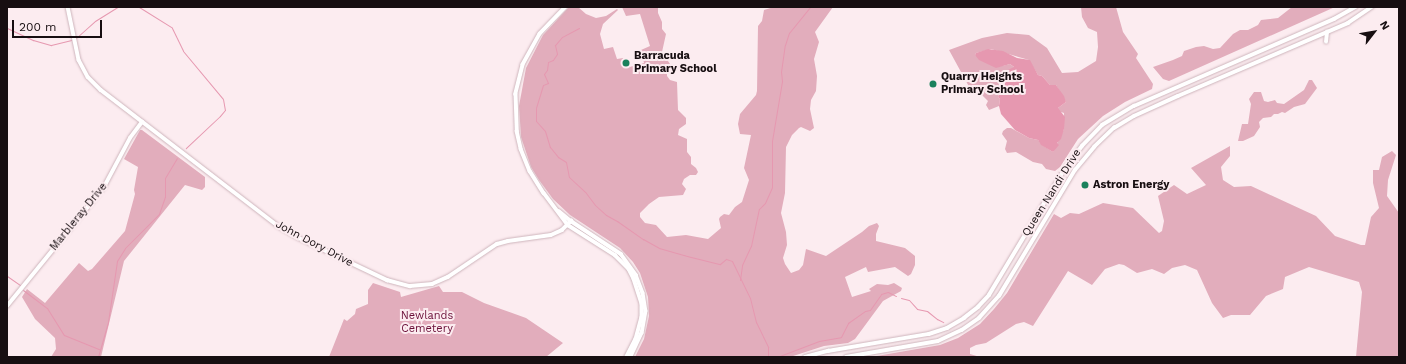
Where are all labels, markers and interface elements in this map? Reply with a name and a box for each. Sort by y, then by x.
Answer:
scale bar [14,12,104,38]
north arrow [1354,12,1394,52]
text: N [1377,19,1392,32]
text: 200 m [19,20,56,34]
place label: Barracuda Primary School [634,50,717,76]
marker: Barracuda Primary School [621,58,631,68]
place label: Quarry Heights Primary School [941,71,1024,97]
marker: Quarry Heights Primary School [928,79,938,89]
street label: Queen Nandi Drive [1020,147,1084,239]
place label: Astron Energy [1093,178,1169,192]
street label: Marbleray Drive [48,180,110,254]
marker: Astron Energy [1080,180,1090,190]
street label: John Dory Drive [273,218,355,270]
park label: Newlands Cemetery [401,310,453,336]

